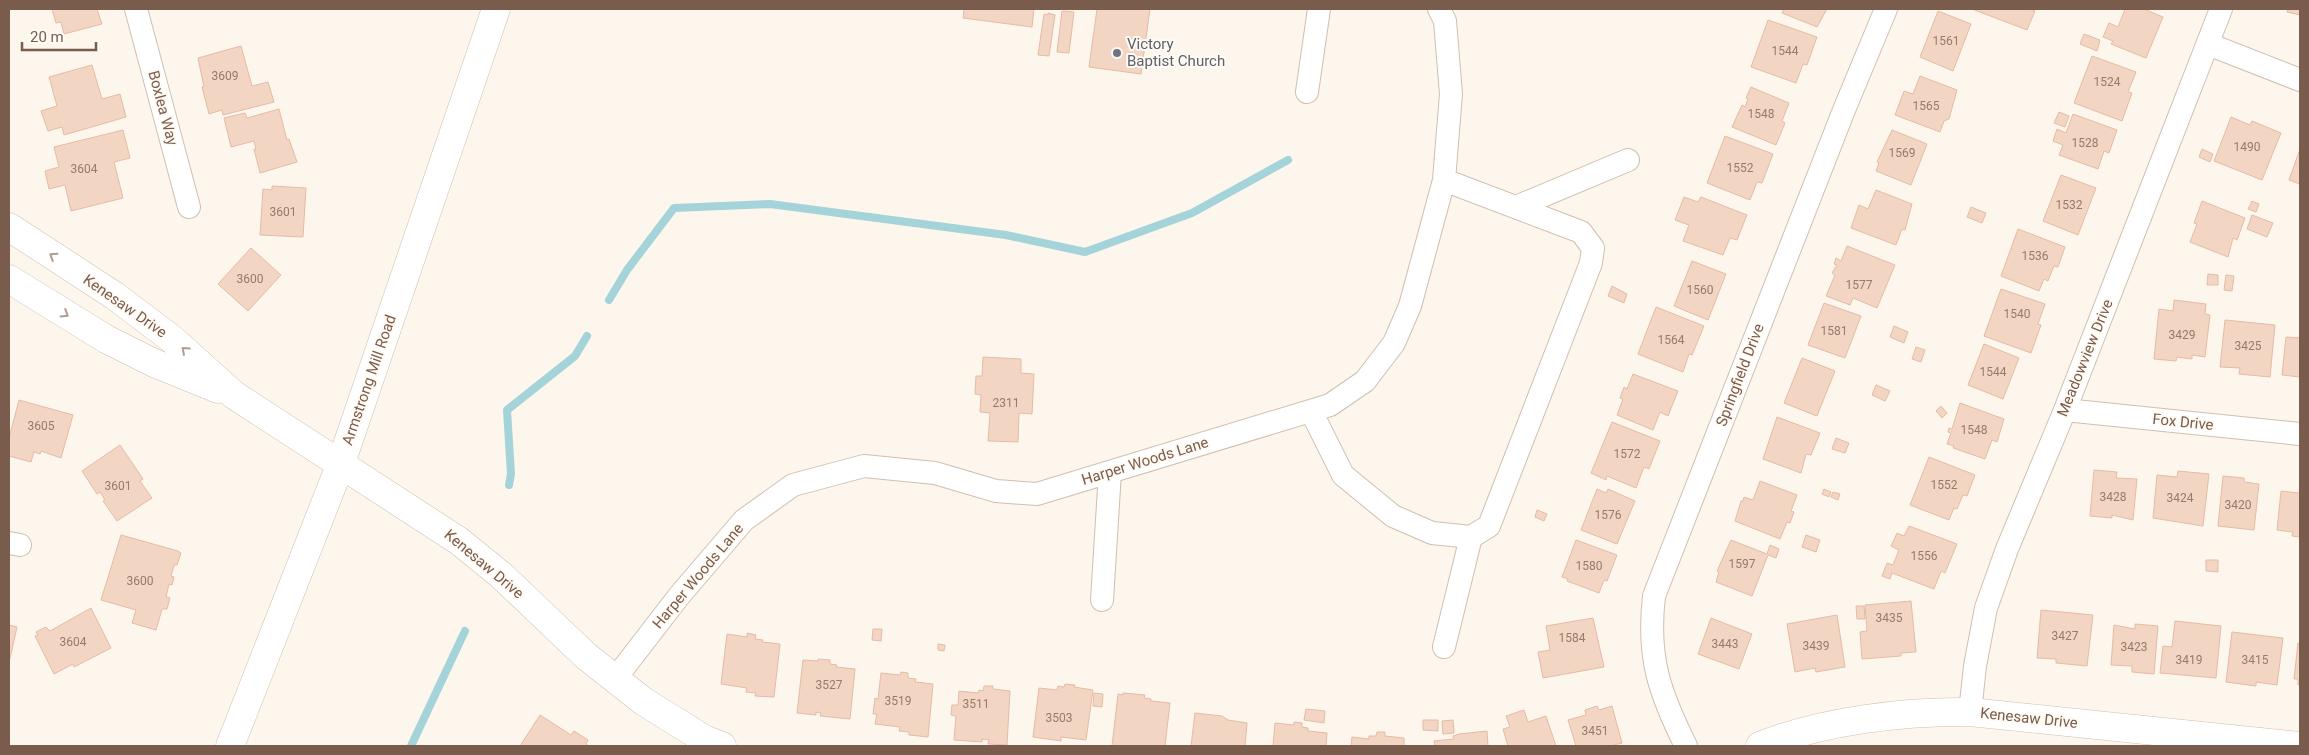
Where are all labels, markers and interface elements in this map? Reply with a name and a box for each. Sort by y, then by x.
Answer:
scale bar [22,20,96,52]
text: 20 m [30,28,64,46]
house number: 1561 [1933,34,1959,48]
place label: Victory Baptist Church [1127,35,1225,70]
house number: 1544 [1772,44,1799,58]
marker: Victory Baptist Church [1111,47,1123,59]
street label: Boxlea Way [144,69,182,147]
house number: 3609 [212,69,238,83]
house number: 1524 [2094,75,2121,89]
house number: 1565 [1913,99,1940,113]
house number: 1548 [1748,107,1775,121]
house number: 1528 [2072,136,2099,150]
house number: 1490 [2234,140,2261,154]
house number: 1569 [1889,146,1915,160]
house number: 1552 [1727,161,1754,175]
house number: 3604 [71,162,98,176]
house number: 1532 [2056,198,2083,212]
house number: 3601 [270,205,296,219]
house number: 1536 [2022,249,2049,263]
one-way arrow [49,253,58,262]
street label: Kenesaw Drive [80,271,170,342]
house number: 3600 [237,272,264,286]
house number: 1577 [1846,278,1873,292]
house number: 1560 [1687,283,1714,297]
street label: Meadowview Drive [2053,297,2117,419]
house number: 1540 [2004,307,2031,321]
one-way arrow [60,308,69,317]
street label: Armstrong Mill Road [338,312,400,448]
street label: Springfield Drive [1712,321,1768,429]
house number: 1581 [1821,324,1847,338]
house number: 3429 [2169,328,2195,342]
house number: 1564 [1658,333,1685,347]
house number: 3425 [2235,339,2262,353]
one-way arrow [181,347,190,356]
house number: 1544 [1980,365,2007,379]
house number: 2311 [993,396,1019,410]
street label: Fox Drive [2152,410,2215,434]
house number: 3605 [28,419,55,433]
house number: 1548 [1961,423,1988,437]
street label: Harper Woods Lane [1079,433,1211,489]
house number: 1572 [1614,447,1641,461]
house number: 1552 [1931,478,1958,492]
house number: 3601 [105,479,131,493]
house number: 3428 [2100,490,2127,504]
house number: 3424 [2167,491,2194,505]
house number: 3420 [2225,498,2252,512]
house number: 1576 [1595,508,1622,522]
street label: Harper Woods Lane [649,520,747,632]
street label: Kenesaw Drive [441,526,527,602]
house number: 1556 [1911,549,1938,563]
house number: 1597 [1729,557,1756,571]
house number: 1580 [1576,559,1603,573]
house number: 3600 [127,574,154,588]
house number: 3435 [1876,611,1903,625]
house number: 3427 [2052,629,2079,643]
house number: 1584 [1559,631,1586,645]
house number: 3604 [60,635,87,649]
house number: 3443 [1712,637,1738,651]
house number: 3439 [1803,639,1829,653]
house number: 3423 [2121,640,2147,654]
house number: 3419 [2176,653,2202,667]
house number: 3415 [2242,653,2269,667]
house number: 3527 [816,678,843,692]
house number: 3519 [885,694,911,708]
house number: 3511 [963,697,989,711]
street label: Kenesaw Drive [1979,704,2079,732]
house number: 3503 [1046,711,1072,725]
house number: 3451 [1582,724,1608,738]

